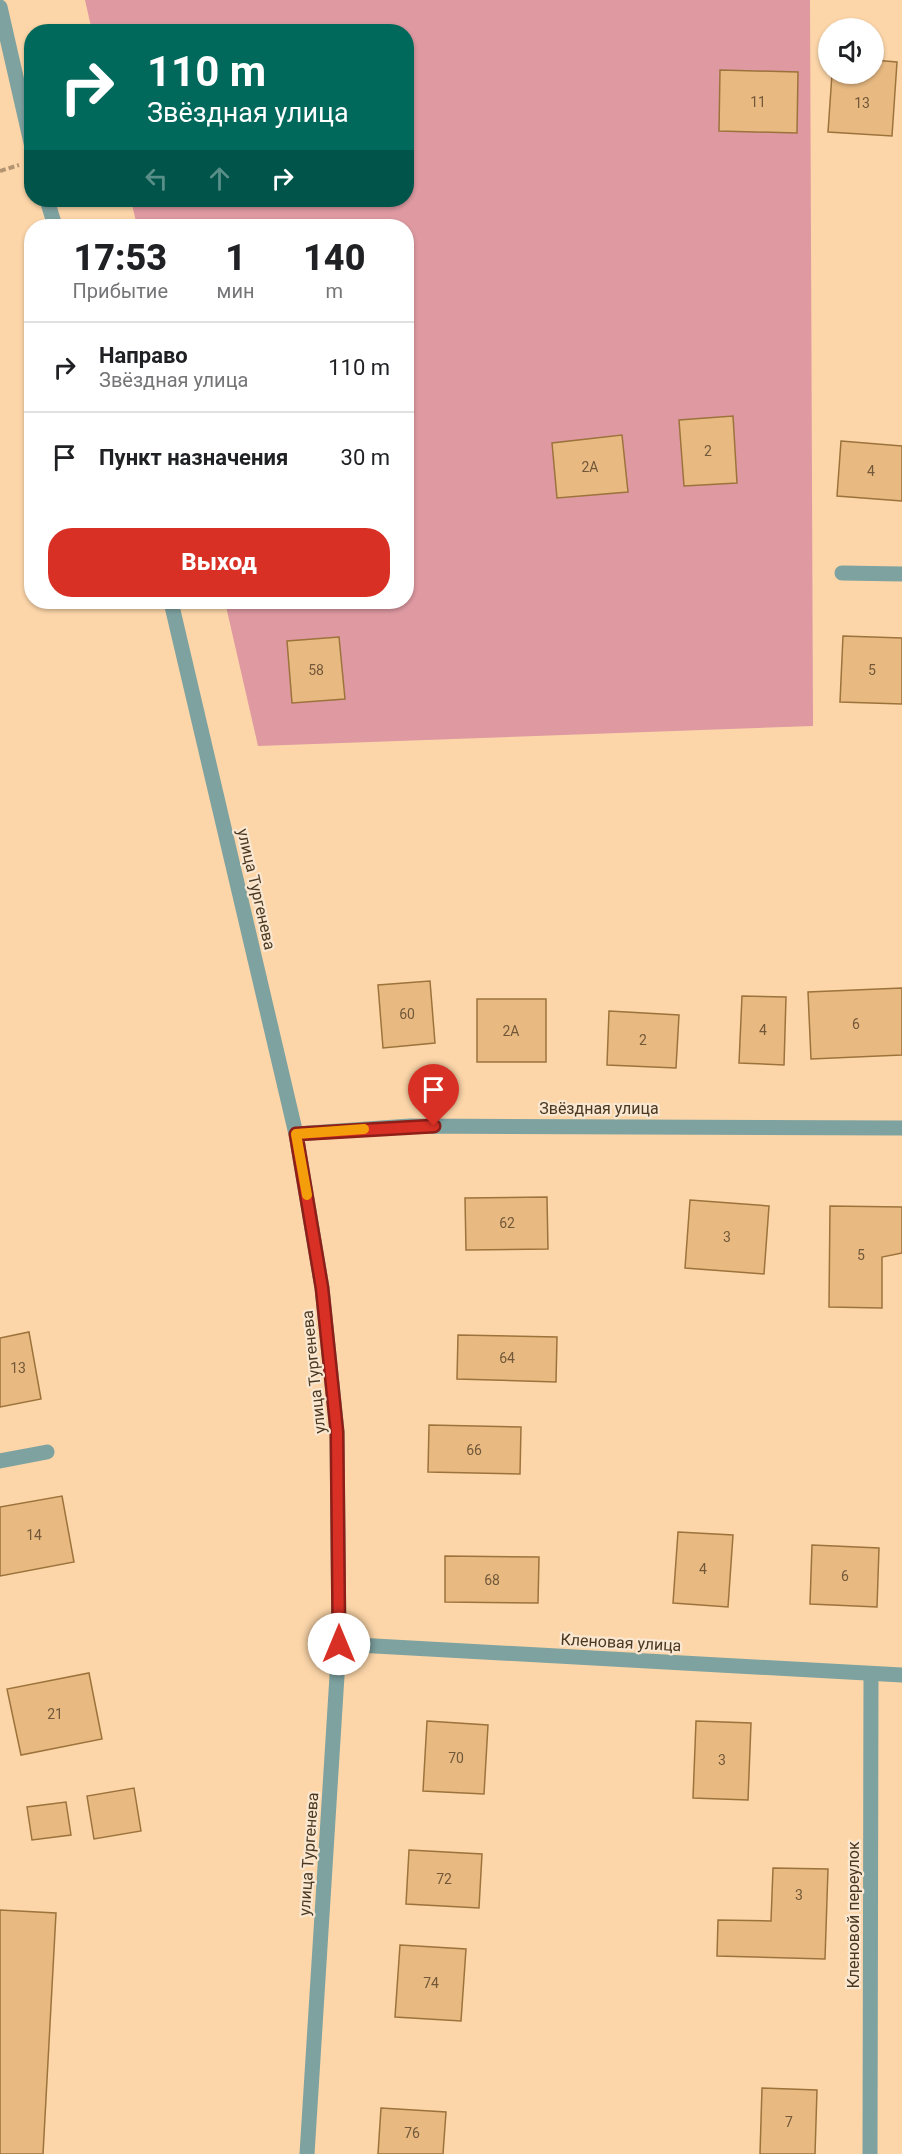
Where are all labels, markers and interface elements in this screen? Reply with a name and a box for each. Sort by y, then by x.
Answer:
map controls [818,18,884,84]
button: sound [818,18,884,84]
text: 110 m [147,47,266,96]
icon: right [48,48,126,126]
house number: 11 [750,94,766,110]
house number: 13 [854,95,870,111]
text: Звёздная улица [147,97,349,129]
icon: left [140,162,173,195]
icon: ahead [203,162,236,195]
icon: right [266,162,299,195]
text: 17:53 [74,237,167,279]
text: 1 [225,237,246,279]
text: 140 [303,237,365,279]
text: Прибытие [73,279,168,303]
text: мин [217,279,255,303]
text: m [325,279,343,303]
text: Направо [99,343,188,368]
icon: right [48,351,81,384]
text: 110 m [328,355,390,380]
text: Звёздная улица [99,368,248,392]
icon: arrive [48,441,81,474]
house number: 2 [704,443,712,459]
text: Пункт назначения [99,445,288,470]
text: 30 m [341,445,390,470]
house number: 2А [581,459,599,475]
house number: 4 [867,463,875,479]
button: Выход [48,528,390,597]
house number: 58 [308,662,324,678]
house number: 5 [868,662,876,678]
street label: улица Тургенева [233,827,280,952]
house number: 60 [399,1006,415,1022]
house number: 6 [852,1016,860,1032]
house number: 4 [759,1022,767,1038]
house number: 2А [502,1023,520,1039]
house number: 2 [639,1032,647,1048]
pin [408,1064,459,1126]
icon: arrive [417,1073,450,1106]
street label: Звёздная улица [539,1099,659,1118]
house number: 62 [499,1215,515,1231]
house number: 3 [723,1229,731,1245]
house number: 5 [857,1247,865,1263]
street label: улица Тургенева [298,1309,329,1434]
house number: 64 [499,1350,515,1366]
house number: 13 [10,1360,26,1376]
house number: 66 [466,1442,482,1458]
house number: 14 [26,1527,42,1543]
house number: 4 [699,1561,707,1577]
house number: 6 [841,1568,849,1584]
house number: 68 [484,1572,500,1588]
position arrow [307,1612,371,1676]
street label: Кленовая улица [560,1630,682,1655]
house number: 21 [47,1706,63,1722]
house number: 70 [448,1750,464,1766]
house number: 3 [718,1752,726,1768]
street label: улица Тургенева [295,1792,322,1916]
street label: Кленовой переулок [844,1841,863,1989]
house number: 72 [436,1871,452,1887]
house number: 3 [795,1887,803,1903]
house number: 74 [423,1975,439,1991]
house number: 7 [785,2114,793,2130]
house number: 76 [404,2125,420,2141]

